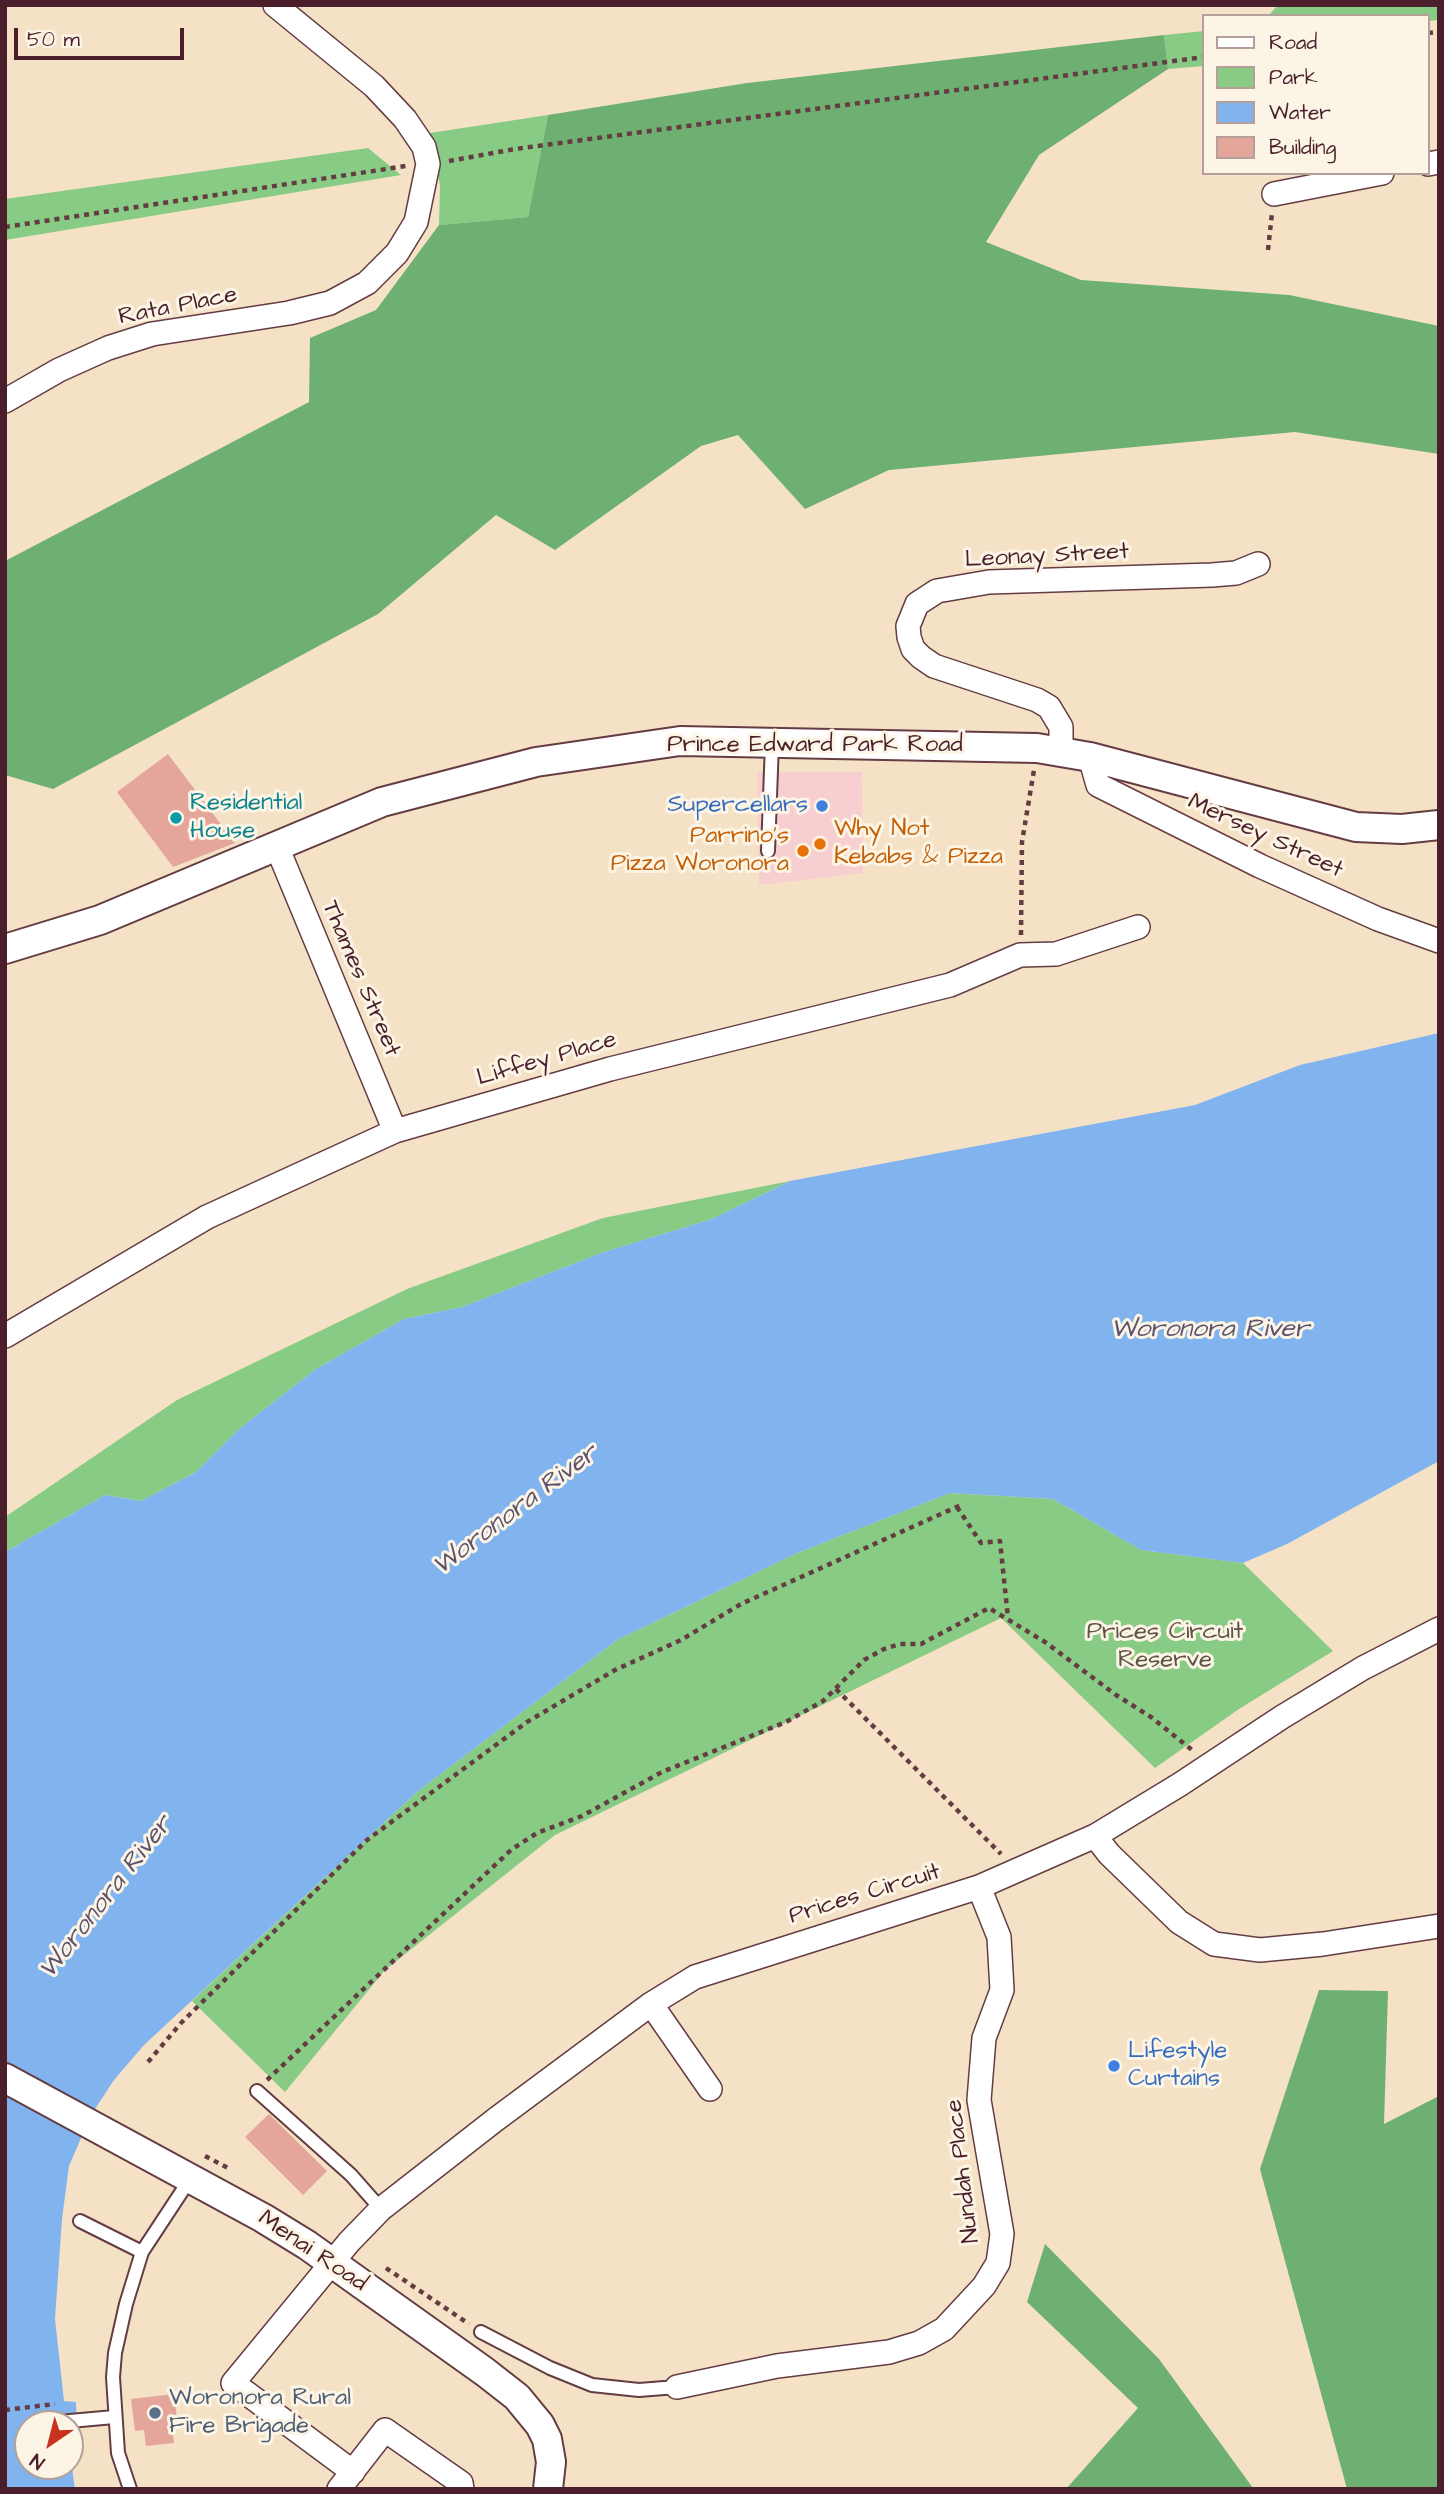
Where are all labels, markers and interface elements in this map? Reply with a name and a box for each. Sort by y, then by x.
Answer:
scale bar [18,14,187,58]
legend [1202,14,1430,175]
text: 50 m [27,25,80,54]
text: Road [1269,28,1317,57]
text: Park [1269,63,1318,92]
text: Water [1269,98,1331,127]
text: Building [1269,133,1336,162]
street label: Rata Place [116,281,240,333]
street label: Leonay Street [964,538,1130,576]
street label: Prince Edward Park Road [667,732,963,760]
street label: Mersey Street [1183,788,1347,886]
place label: Residential House [190,790,302,846]
place label: Supercellars [668,792,808,820]
marker: Supercellars [814,798,830,814]
marker: Residential House [168,810,184,826]
place label: Why Not Kebabs & Pizza [834,816,1003,872]
place label: Parrino's Pizza Woronora [611,823,789,879]
marker: Why Not Kebabs & Pizza [812,836,828,852]
marker: Parrino's Pizza Woronora [795,843,811,859]
street label: Thames Street [314,897,406,1061]
street label: Liffey Place [474,1026,620,1094]
water label: Woronora River [1111,1315,1309,1347]
water label: Woronora River [428,1439,604,1583]
park label: Prices Circuit Reserve [1087,1619,1243,1675]
water label: Woronora River [34,1810,180,1986]
street label: Prices Circuit [786,1858,944,1932]
place label: Lifestyle Curtains [1128,2038,1227,2094]
marker: Lifestyle Curtains [1106,2058,1122,2074]
street label: Nundah Place [941,2097,987,2245]
street label: Menai Road [252,2205,372,2299]
place label: Woronora Rural Fire Brigade [169,2385,351,2441]
marker: Woronora Rural Fire Brigade [147,2405,163,2421]
north arrow [14,2410,84,2480]
text: N [25,2447,50,2475]

